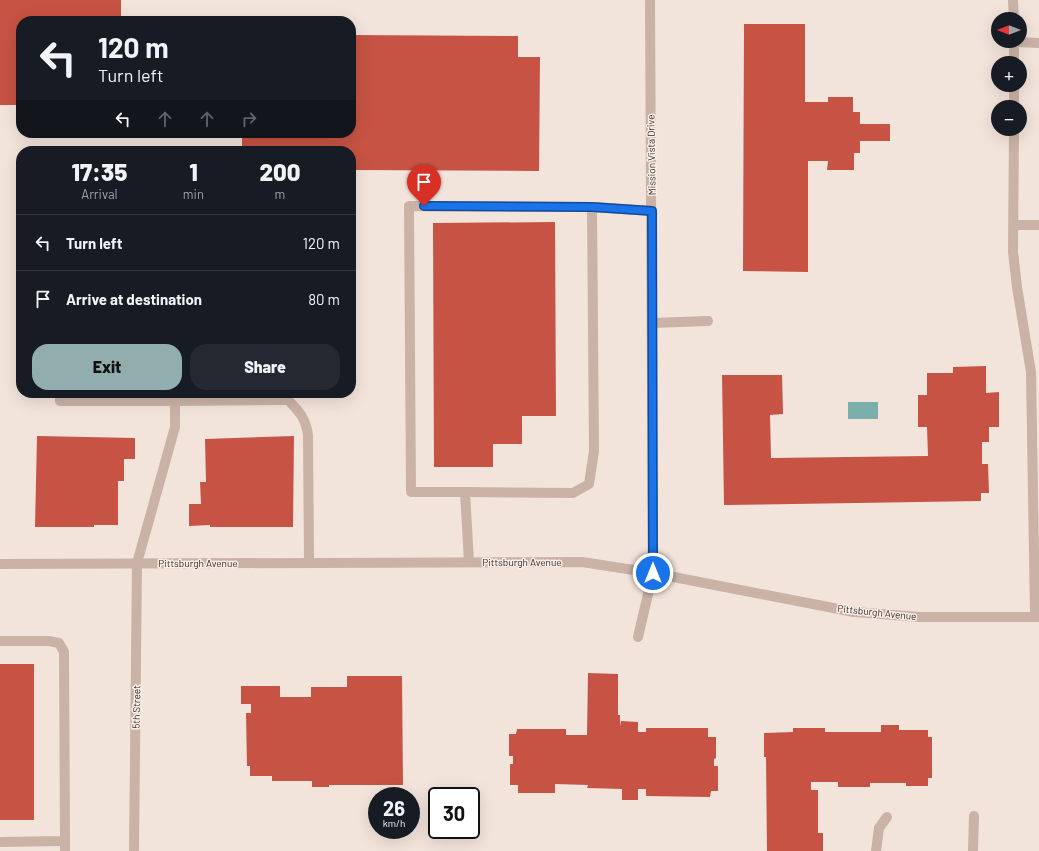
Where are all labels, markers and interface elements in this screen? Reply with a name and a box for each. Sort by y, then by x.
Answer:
north arrow [991,12,1027,48]
map controls [991,12,1027,136]
text: 120 m [98,30,169,64]
icon: left [32,32,84,84]
button: + [991,56,1027,92]
text: Turn left [98,64,164,86]
button: − [991,100,1027,136]
icon: left [112,108,134,130]
icon: ahead [154,108,176,130]
icon: ahead [196,108,218,130]
icon: right [238,108,260,130]
street label: Mission Vista Drive [644,114,658,196]
text: 17:35 [72,157,127,186]
text: 1 [189,157,198,186]
text: 200 [259,157,300,186]
pin [407,165,441,206]
icon: arrive [413,171,435,193]
text: Arrival [81,186,118,202]
text: min [183,186,204,202]
text: m [275,186,285,202]
icon: left [32,232,54,254]
text: Turn left [66,234,122,252]
text: 120 m [303,234,340,252]
icon: arrive [32,288,54,310]
text: Arrive at destination [66,290,202,308]
text: 80 m [308,290,340,308]
button: Exit [32,344,182,390]
button: Share [190,344,340,390]
position arrow [632,552,674,594]
street label: Pittsburgh Avenue [482,556,562,568]
street label: Pittsburgh Avenue [158,557,238,569]
street label: Pittsburgh Avenue [837,602,917,622]
street label: 5th Street [130,685,142,729]
speed limit sign: 30 [428,787,480,839]
text: 26 [383,796,405,820]
text: km/h [383,817,405,829]

